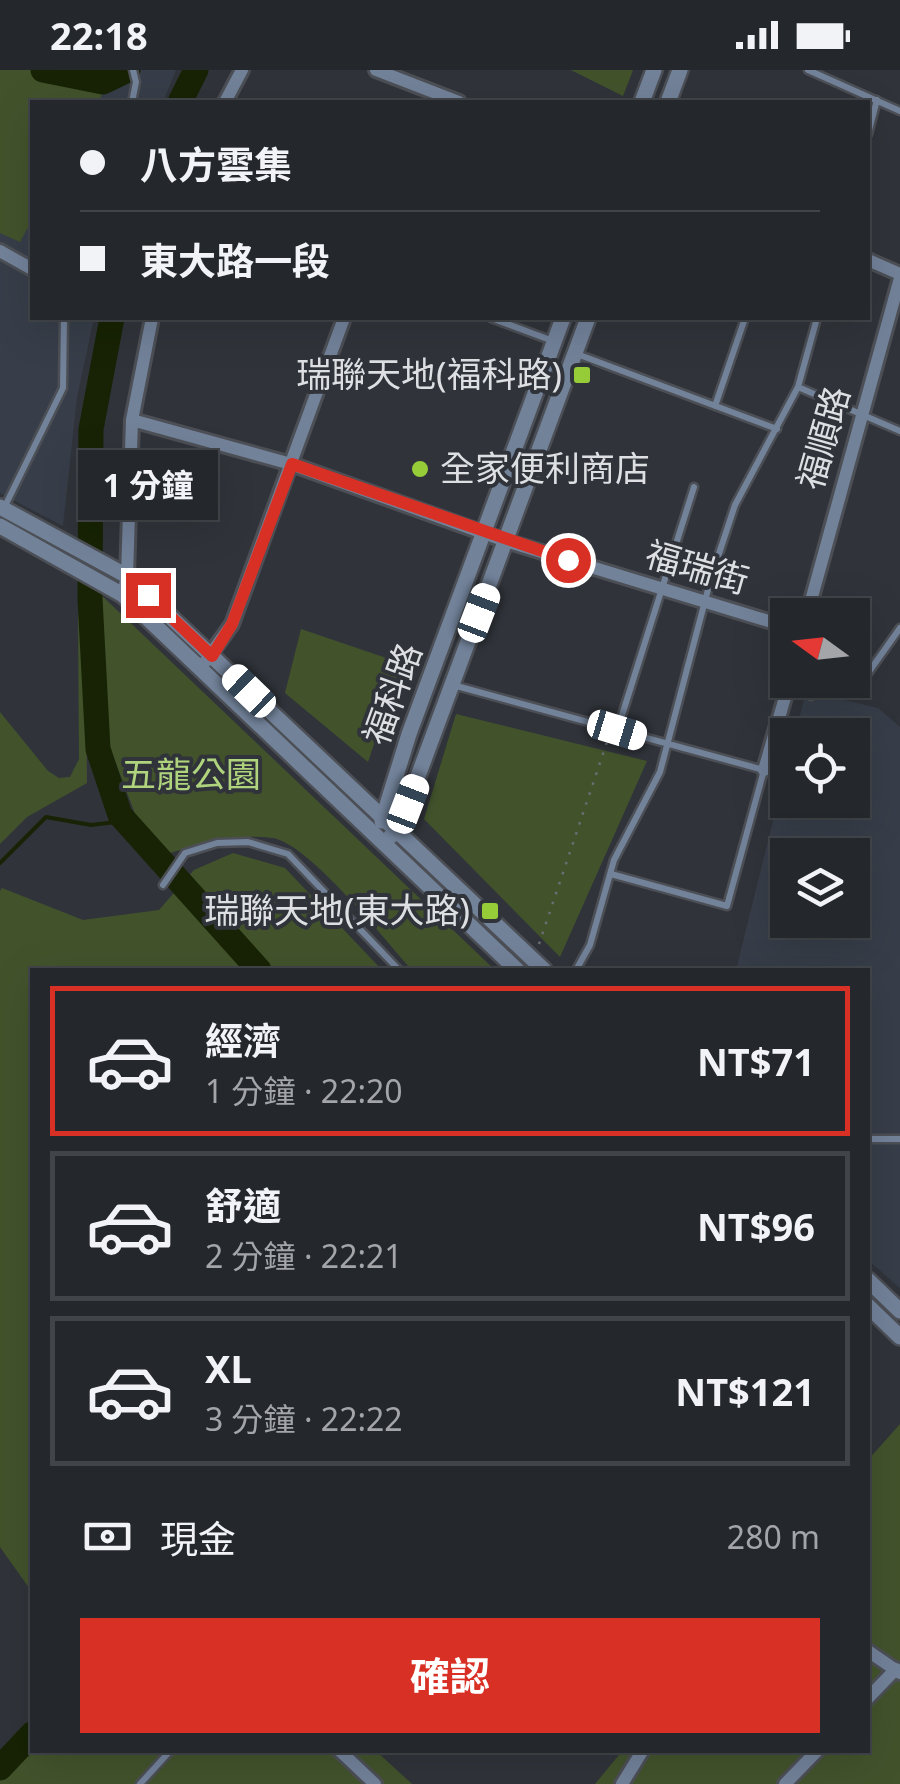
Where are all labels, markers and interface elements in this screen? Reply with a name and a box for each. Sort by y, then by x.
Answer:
text: 22:18 [50,9,148,61]
text: 八方雲集 [140,138,292,190]
text: 東大路一段 [140,234,330,286]
place label: 瑞聯天地(福科路) [296,350,562,397]
marker: 瑞聯天地(福科路) [571,364,593,386]
street label: 福順路 [785,381,860,495]
place label: 全家便利商店 [440,444,650,491]
callout: 1 分鐘 [78,450,218,520]
marker: 全家便利商店 [409,458,431,480]
text: 1 分鐘 [103,463,193,506]
street label: 福瑞街 [640,529,754,604]
route start [546,538,591,583]
route end [126,573,171,618]
car [454,580,504,646]
north arrow [770,598,870,698]
map controls [770,598,870,938]
street label: 福科路 [352,636,432,751]
car [217,659,281,723]
car [584,707,650,753]
button: locate [770,718,870,818]
park label: 五龍公園 [121,750,261,797]
car [383,771,433,837]
button: layers [770,838,870,938]
place label: 瑞聯天地(東大路) [204,886,470,933]
marker: 瑞聯天地(東大路) [479,900,501,922]
text: 經濟 [205,1014,281,1066]
icon: car [85,1016,175,1106]
text: NT$71 [697,1035,815,1087]
text: 1 分鐘 · 22:20 [205,1069,403,1112]
text: 舒適 [205,1179,281,1231]
icon: car [85,1181,175,1271]
text: NT$96 [697,1200,815,1252]
text: 2 分鐘 · 22:21 [205,1234,403,1277]
text: XL [205,1342,252,1394]
icon: car [85,1346,175,1436]
text: NT$121 [675,1365,815,1417]
text: 3 分鐘 · 22:22 [205,1397,403,1440]
icon: cash [80,1509,135,1564]
text: 現金 [160,1512,236,1564]
text: 280 m [727,1515,820,1558]
button: 確認 [80,1618,820,1733]

